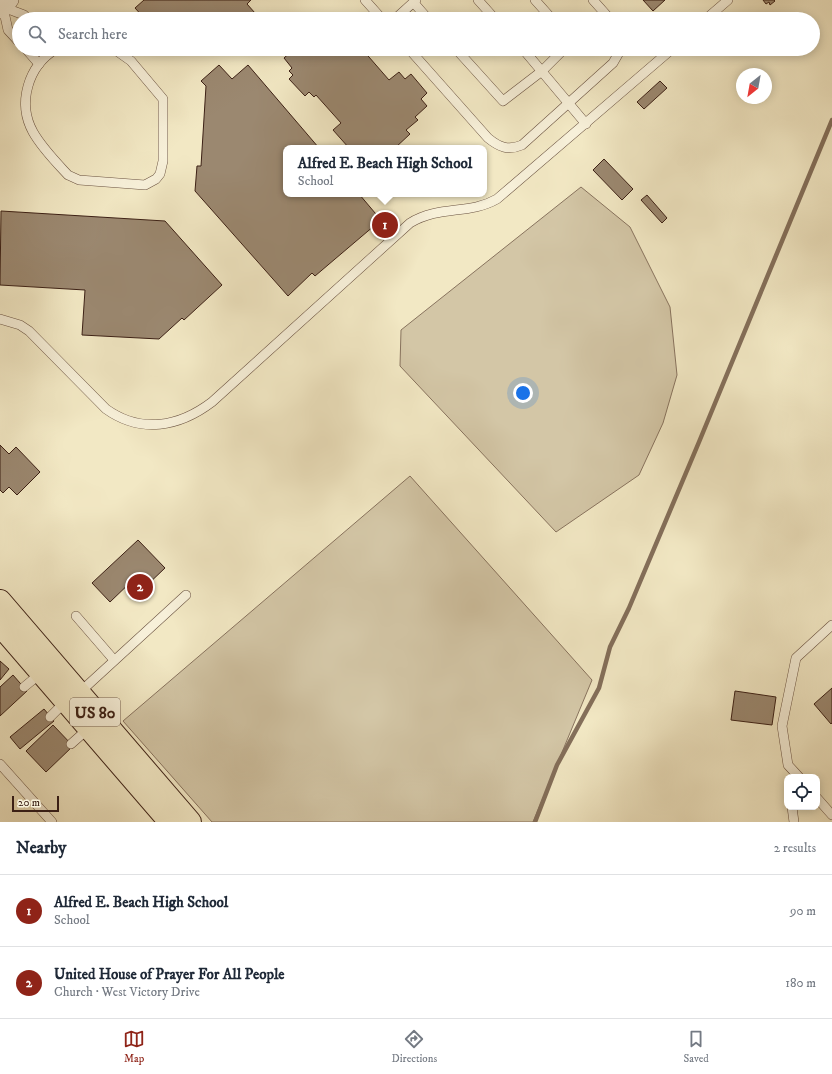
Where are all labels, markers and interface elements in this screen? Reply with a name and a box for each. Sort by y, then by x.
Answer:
search box [12,12,820,56]
icon: search [26,23,48,45]
text: Search here [58,25,127,44]
north arrow [736,68,772,104]
popup [283,145,487,197]
text: Alfred E. Beach High School [298,154,472,173]
text: School [298,173,334,189]
pin: 1 [372,210,398,240]
your location [513,383,533,403]
pin: 2 [127,572,153,602]
road number: US 80 [70,698,120,726]
map controls [784,774,820,810]
button: locate [784,774,820,810]
scale bar [12,794,59,813]
text: 20 m [18,796,40,810]
text: Nearby [16,837,66,859]
text: 2 results [774,840,816,856]
text: Alfred E. Beach High School [54,893,228,912]
text: 1 [27,903,31,919]
text: 90 m [790,903,816,919]
text: School [54,912,90,928]
text: United House of Prayer For All People [54,965,285,984]
text: 2 [26,975,32,991]
text: 180 m [785,975,816,991]
text: Church · West Victory Drive [54,984,200,1000]
tab: Map [123,1028,145,1066]
tab: Directions [392,1028,437,1066]
tab: Saved [684,1028,709,1066]

